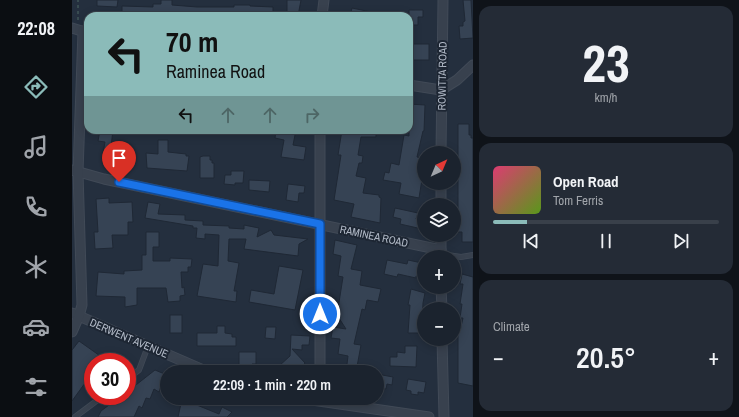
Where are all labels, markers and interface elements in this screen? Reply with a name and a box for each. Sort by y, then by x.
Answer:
text: 22:08 [17,16,55,41]
text: 70 m [166,23,218,61]
icon: left [100,28,152,80]
text: 23 [582,28,630,98]
street label: ROWITTA ROAD [434,41,450,111]
text: Raminea Road [166,59,265,84]
icon: directions [22,73,50,101]
text: km/h [594,89,618,106]
icon: left [175,104,197,126]
icon: ahead [217,104,239,126]
icon: ahead [259,104,281,126]
icon: right [301,104,323,126]
icon: music [22,133,50,161]
pin [102,141,136,182]
north arrow [417,146,461,190]
map controls [417,146,461,346]
icon: arrive [108,147,130,169]
text: Open Road [553,171,619,192]
text: Tom Ferris [553,192,603,209]
icon: phone [22,193,50,221]
button: layers [417,198,461,242]
street label: RAMINEA ROAD [339,222,409,250]
icon: previous [520,230,542,252]
icon: pause [595,230,617,252]
icon: next [670,230,692,252]
button: + [417,250,461,294]
icon: climate [22,253,50,281]
position arrow [299,293,341,335]
button: − [417,302,461,346]
icon: car [22,313,50,341]
street label: DERWENT AVENUE [88,315,170,361]
text: Climate [493,318,530,335]
text: 20.5° [576,337,636,377]
text: − [493,342,504,372]
text: + [708,342,719,372]
speed limit sign: 30 [84,353,136,405]
icon: filters [22,373,50,401]
text: 22:09 · 1 min · 220 m [213,374,331,395]

